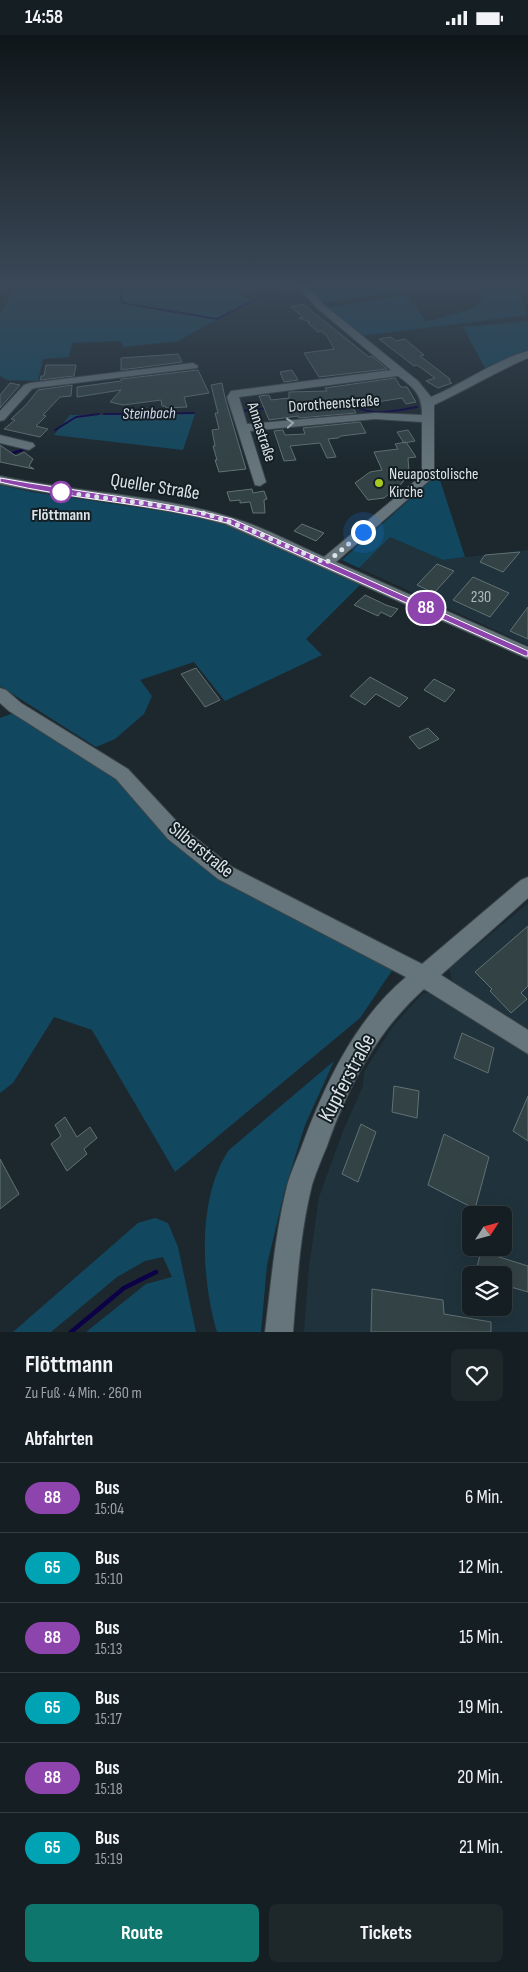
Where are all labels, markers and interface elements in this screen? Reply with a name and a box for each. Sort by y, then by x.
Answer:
text: 14:58 [25,6,63,29]
street label: Dorotheenstraße [288,391,380,417]
street label: Annastraße [242,399,280,464]
water label: Steinbach [122,404,176,424]
one-way arrow [286,418,294,429]
place label: Neuapostolische Kirche [389,465,479,502]
street label: Queller Straße [109,469,201,505]
marker: Neuapostolische Kirche [373,477,385,489]
marker: Flöttmann [50,481,72,503]
place label: Flöttmann [32,506,90,525]
your location [351,520,376,545]
house number: 230 [471,588,491,607]
line badge: 88 [404,592,448,624]
text: 88 [417,597,435,618]
street label: Silberstraße [164,817,238,883]
street label: Kupferstraße [313,1029,381,1127]
north arrow [462,1206,512,1256]
map controls [462,1206,512,1316]
button: layers [462,1266,512,1316]
button: heart [451,1349,503,1401]
text: Flöttmann [25,1350,113,1379]
text: Zu Fuß · 4 Min. · 260 m [25,1384,142,1403]
text: Abfahrten [25,1428,93,1451]
text: Bus [95,1477,120,1500]
text: 6 Min. [465,1486,503,1509]
text: 88 [44,1487,61,1508]
text: 15:04 [95,1500,124,1519]
text: Bus [95,1547,120,1570]
text: 12 Min. [459,1556,503,1579]
text: 65 [44,1557,61,1578]
text: 15:10 [95,1570,123,1589]
text: Bus [95,1617,120,1640]
text: 15 Min. [459,1626,503,1649]
text: 88 [44,1627,61,1648]
text: 15:13 [95,1640,122,1659]
text: Bus [95,1687,120,1710]
text: 19 Min. [458,1696,503,1719]
text: 65 [44,1697,61,1718]
text: 15:17 [95,1710,122,1729]
text: Bus [95,1757,120,1780]
text: 20 Min. [457,1766,503,1789]
text: 88 [44,1767,61,1788]
text: 15:18 [95,1780,123,1799]
text: Bus [95,1827,120,1850]
text: 21 Min. [459,1836,503,1859]
text: 65 [44,1837,61,1858]
text: 15:19 [95,1850,123,1869]
button: Route [25,1904,259,1962]
button: Tickets [269,1904,503,1962]

